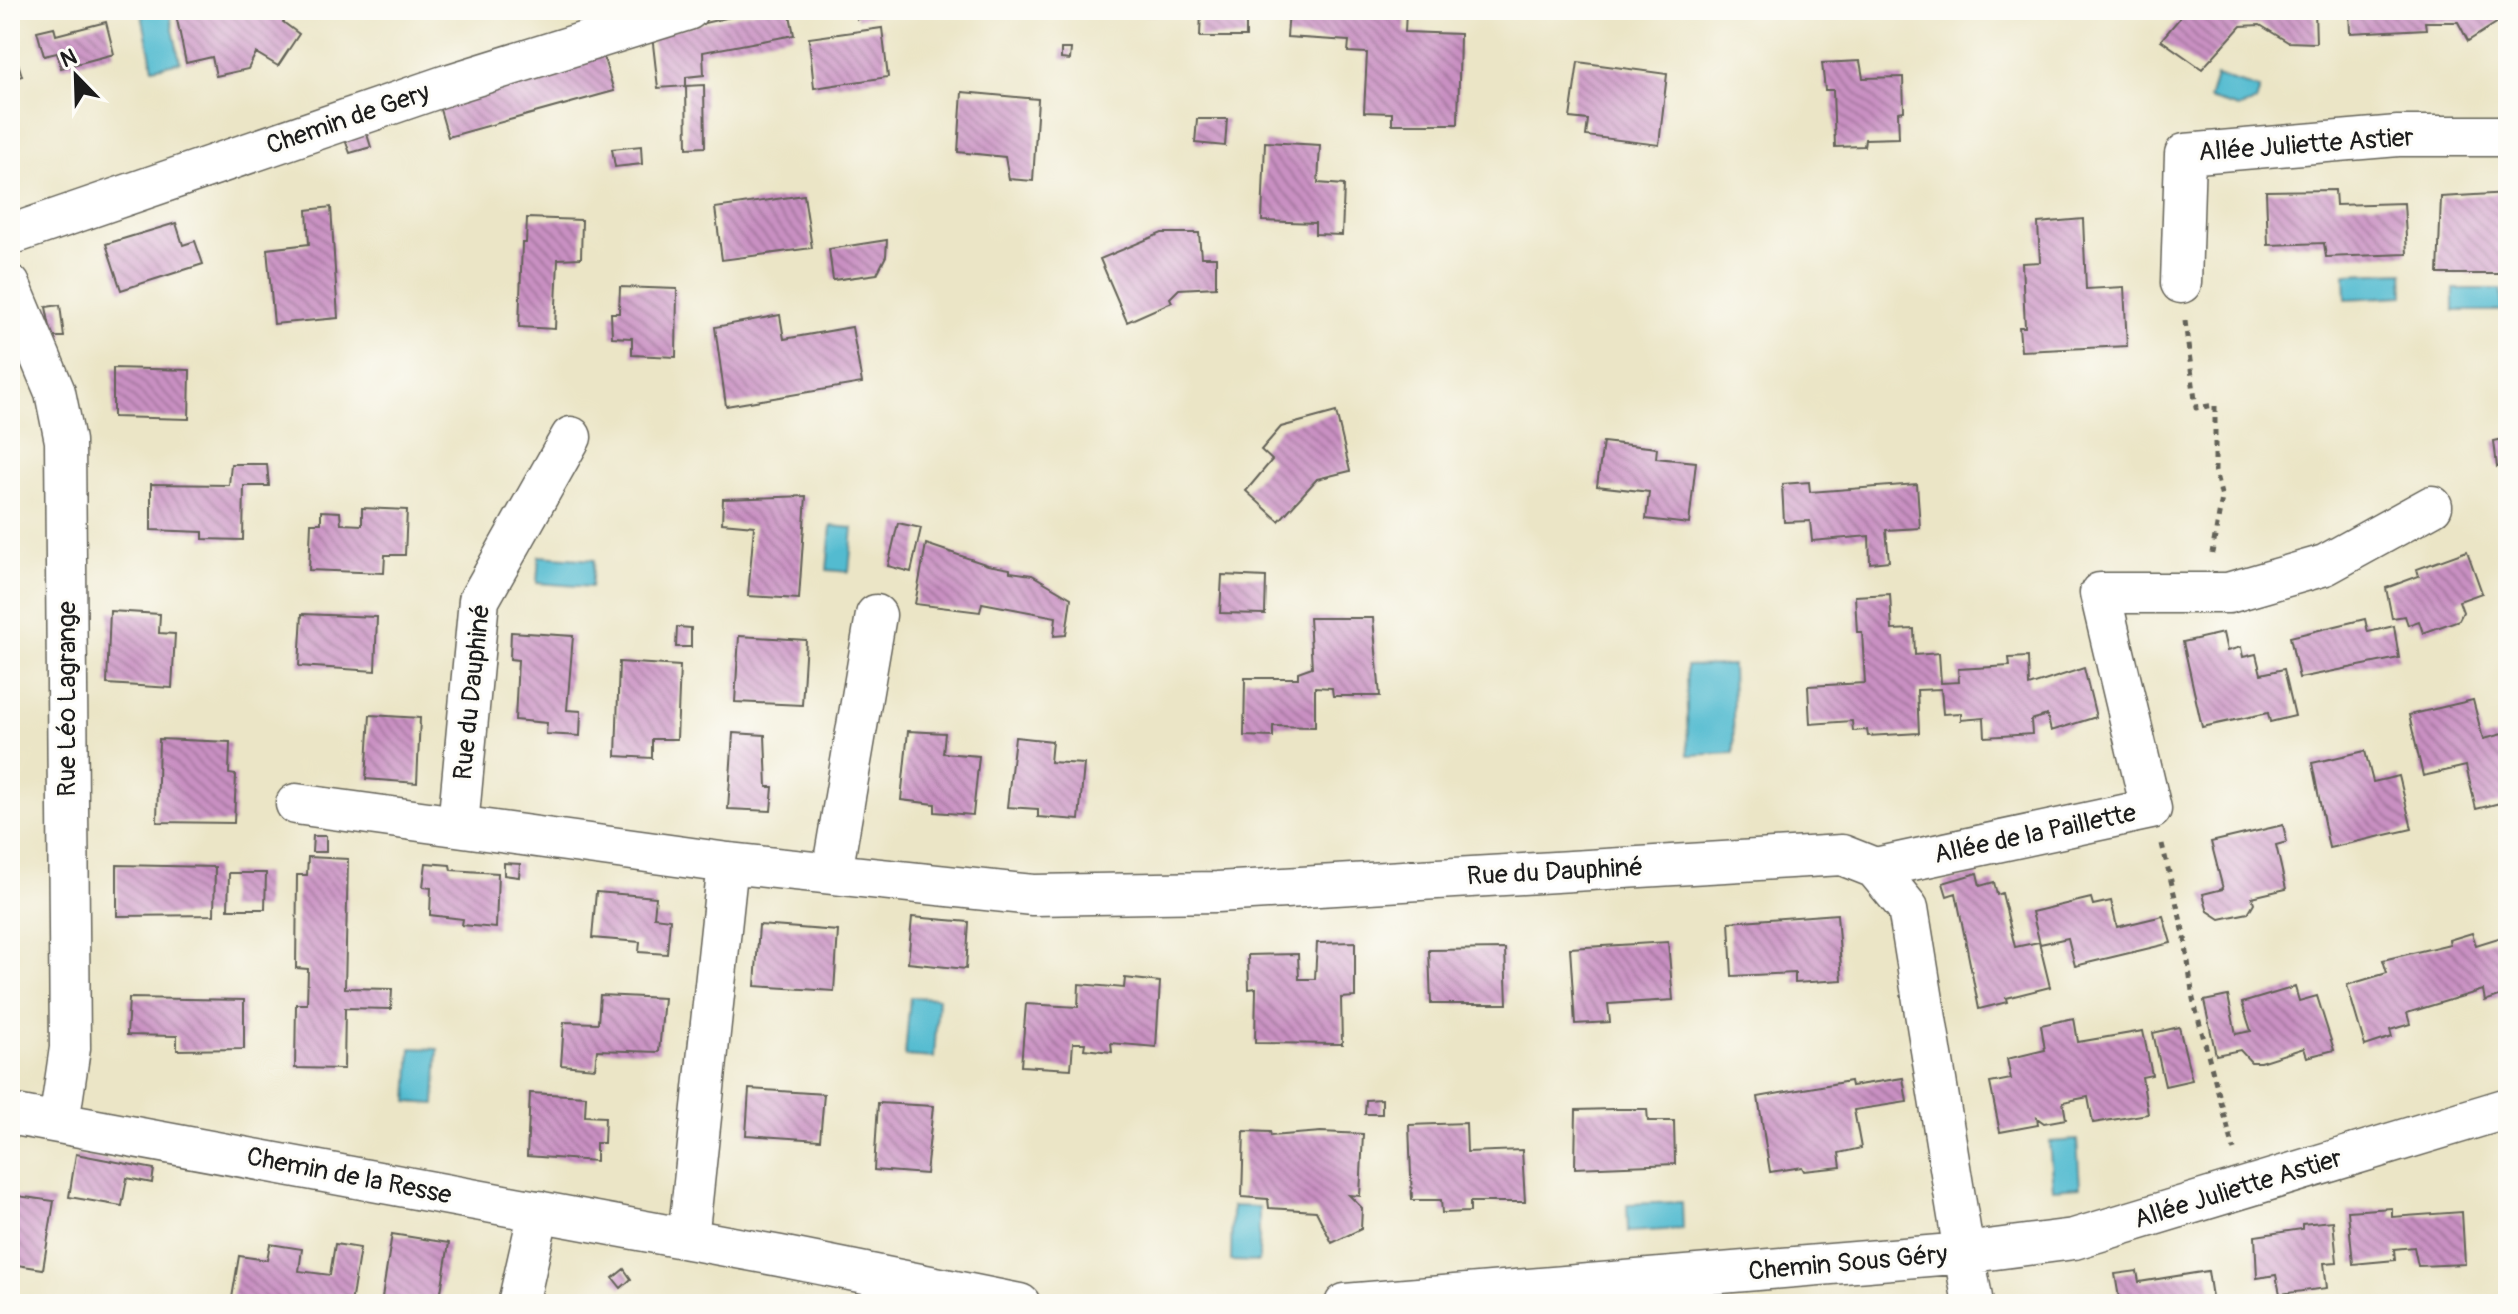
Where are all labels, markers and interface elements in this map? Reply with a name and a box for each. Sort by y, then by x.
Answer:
north arrow [36,36,116,116]
text: N [56,43,81,74]
street label: Chemin de Gery [262,76,434,162]
street label: Allée Juliette Astier [2197,121,2415,168]
street label: Rue Léo Lagrange [51,601,83,797]
street label: Rue du Dauphiné [447,602,497,782]
street label: Allée de la Paillette [1931,797,2139,871]
street label: Rue du Dauphiné [1466,851,1644,893]
street label: Chemin de la Resse [244,1140,454,1212]
street label: Allée Juliette Astier [2130,1142,2347,1236]
street label: Chemin Sous Géry [1747,1238,1949,1288]

